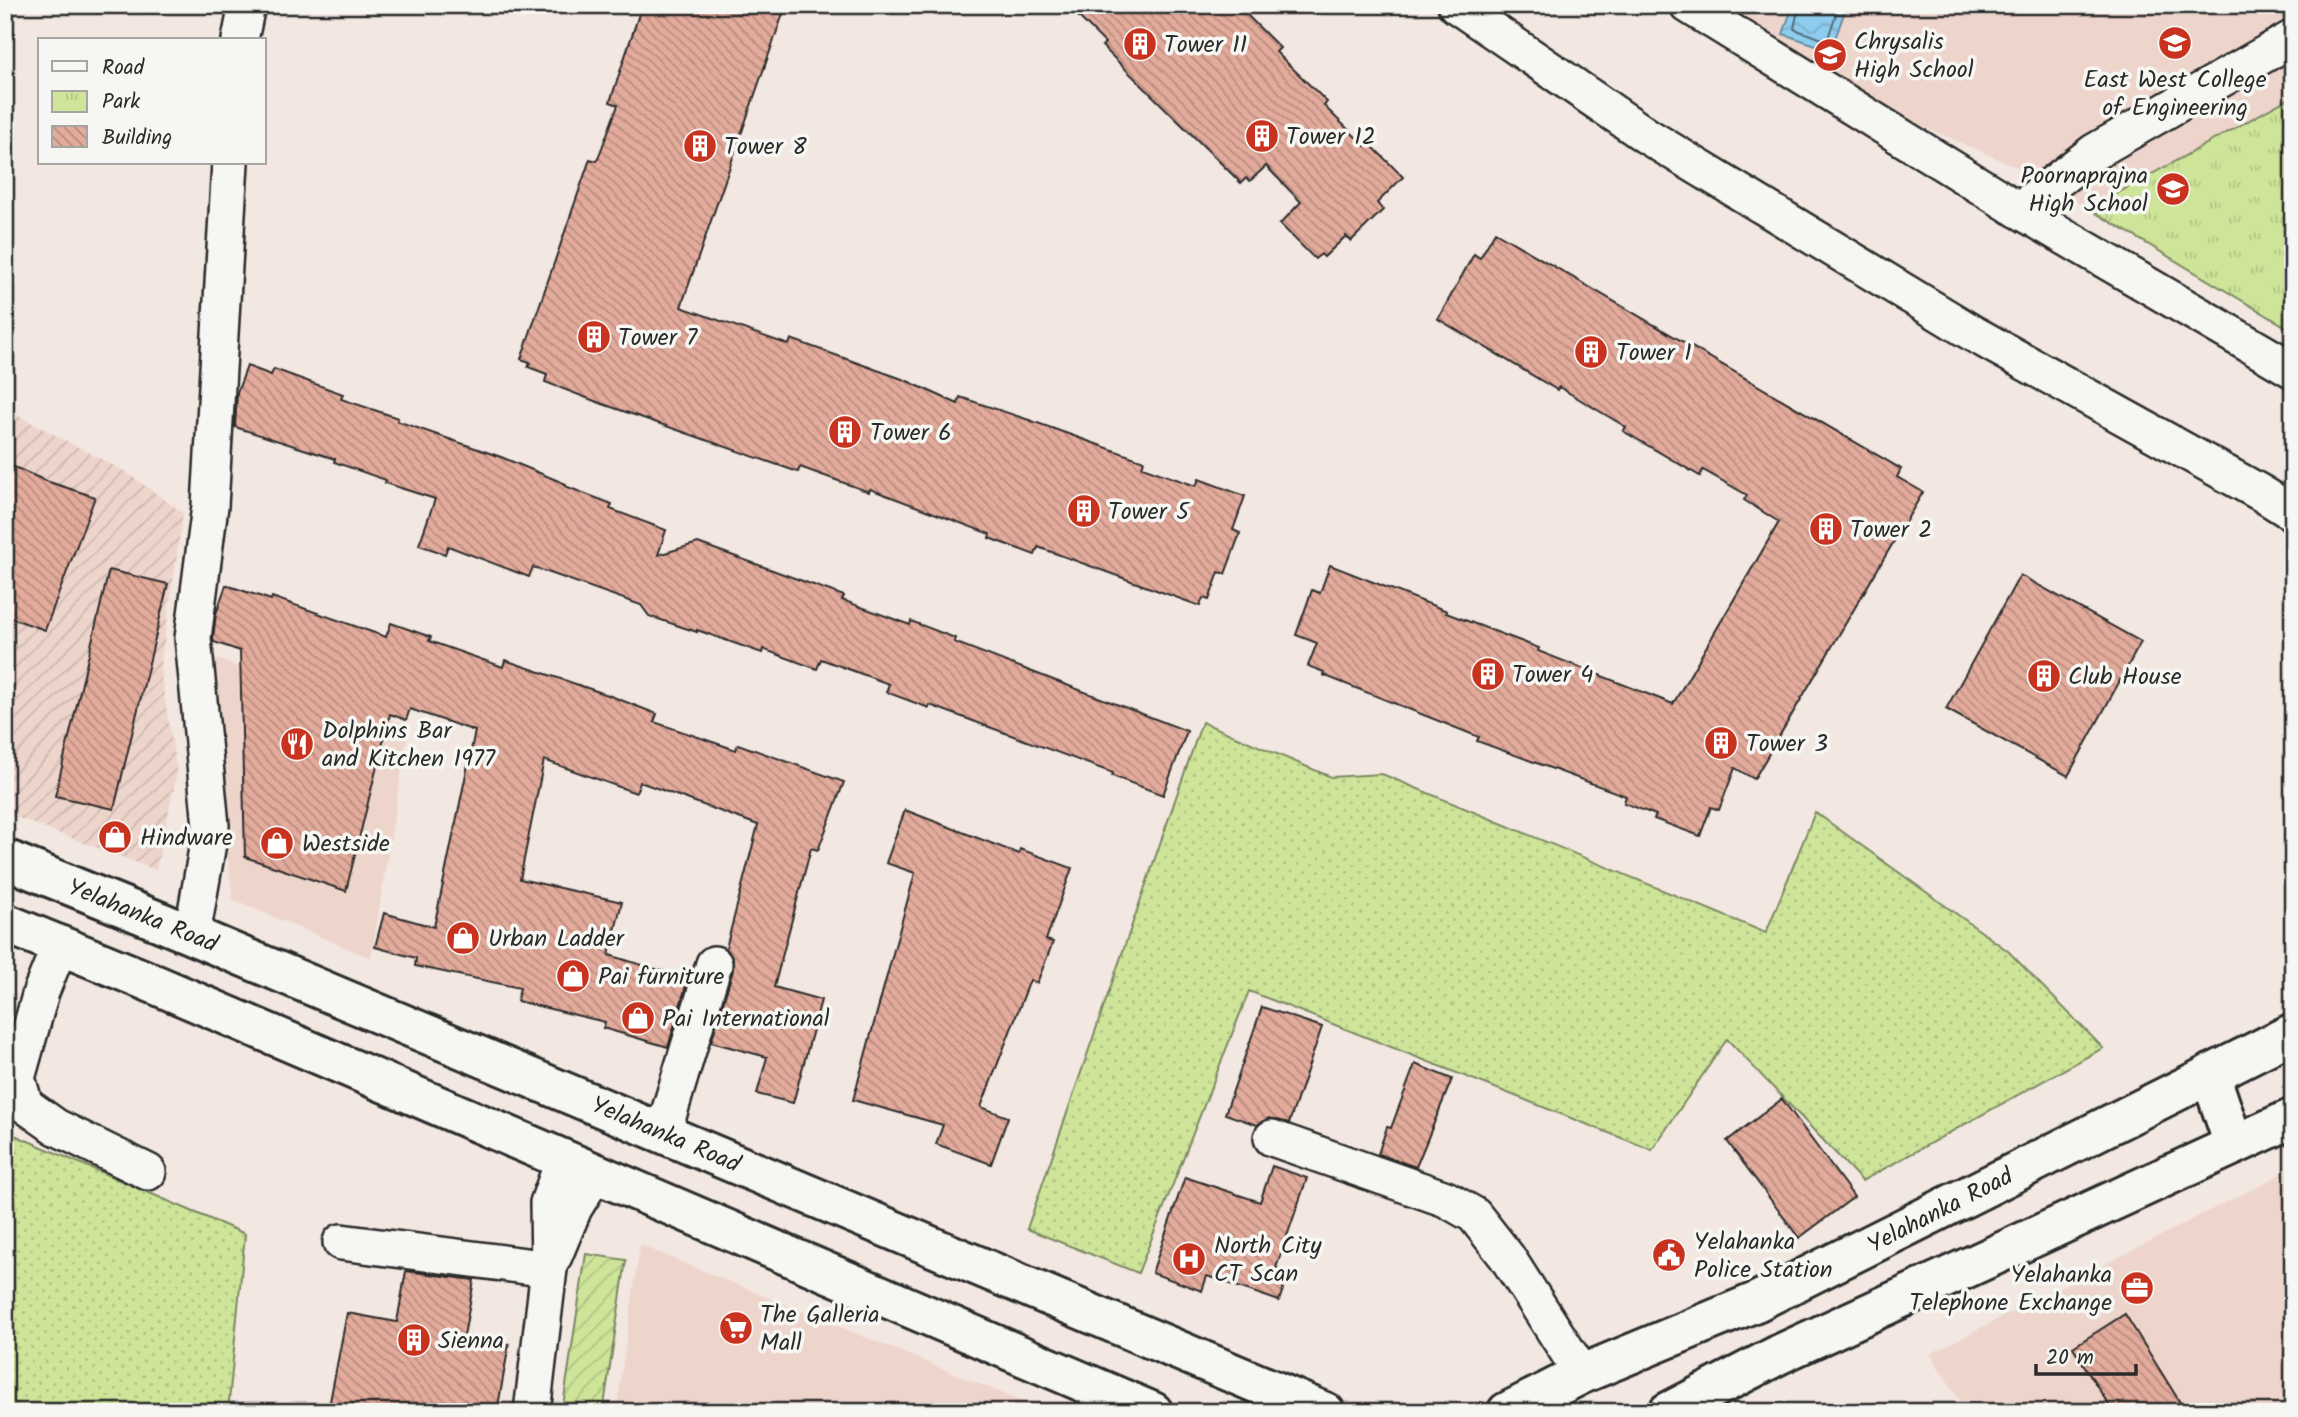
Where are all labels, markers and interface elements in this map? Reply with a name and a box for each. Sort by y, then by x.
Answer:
place label: Chrysalis High School [1854,23,1974,90]
school or university icon: East West College of Engineering [2156,24,2194,62]
building icon: Tower 11 [1121,25,1159,63]
place label: Tower 11 [1164,26,1247,65]
school or university icon: Chrysalis High School [1811,36,1849,74]
legend [38,38,266,164]
text: Road [102,52,145,85]
place label: East West College of Engineering [2083,61,2267,128]
text: Park [102,86,140,119]
building icon: Tower 12 [1243,117,1281,155]
place label: Tower 12 [1286,118,1376,157]
text: Building [102,122,172,155]
building icon: Tower 8 [681,127,719,165]
place label: Tower 8 [724,128,807,167]
place label: Poornaprajna High School [2020,157,2148,224]
school or university icon: Poornaprajna High School [2154,170,2192,208]
building icon: Tower 7 [575,318,613,356]
place label: Tower 7 [618,319,698,358]
building icon: Tower 1 [1572,333,1610,371]
place label: Tower 1 [1616,334,1692,373]
building icon: Tower 6 [826,413,864,451]
place label: Tower 6 [870,414,952,453]
building icon: Tower 5 [1065,492,1103,530]
place label: Tower 5 [1108,493,1191,532]
building icon: Tower 2 [1807,510,1845,548]
place label: Tower 2 [1850,511,1932,550]
building icon: Tower 4 [1469,655,1507,693]
place label: Tower 4 [1512,656,1593,695]
building icon: Club House [2025,657,2063,695]
place label: Club House [2068,658,2182,697]
place label: Dolphins Bar and Kitchen 1977 [322,712,496,779]
building icon: Tower 3 [1702,724,1740,762]
restaurant icon: Dolphins Bar and Kitchen 1977 [278,725,316,763]
place label: Tower 3 [1746,725,1828,764]
shop icon: Hindware [96,818,134,856]
place label: Hindware [140,819,233,858]
shop icon: Westside [258,824,296,862]
place label: Westside [302,825,390,864]
street label: Yelahanka Road [61,869,224,965]
shop icon: Urban Ladder [444,919,482,957]
place label: Urban Ladder [488,920,626,959]
shop icon: Pai furniture [554,957,592,995]
place label: Pai furniture [598,958,724,997]
shop icon: Pai International [619,999,657,1037]
place label: Pai International [662,1000,830,1039]
street label: Yelahanka Road [585,1086,747,1185]
street label: Yelahanka Road [1861,1157,2021,1265]
place label: Yelahanka Police Station [1694,1223,1833,1290]
place label: North City CT Scan [1214,1227,1322,1294]
public building icon: Yelahanka Police Station [1650,1236,1688,1274]
hospital icon: North City CT Scan [1170,1240,1208,1278]
place label: Yelahanka Telephone Exchange [1909,1256,2112,1323]
office icon: Yelahanka Telephone Exchange [2118,1269,2156,1307]
place label: The Galleria Mall [760,1296,880,1363]
supermarket icon: The Galleria Mall [717,1309,755,1347]
building icon: Sienna [395,1321,433,1359]
place label: Sienna [438,1322,504,1361]
scale bar [2036,1333,2135,1377]
text: 20 m [2046,1342,2094,1375]

